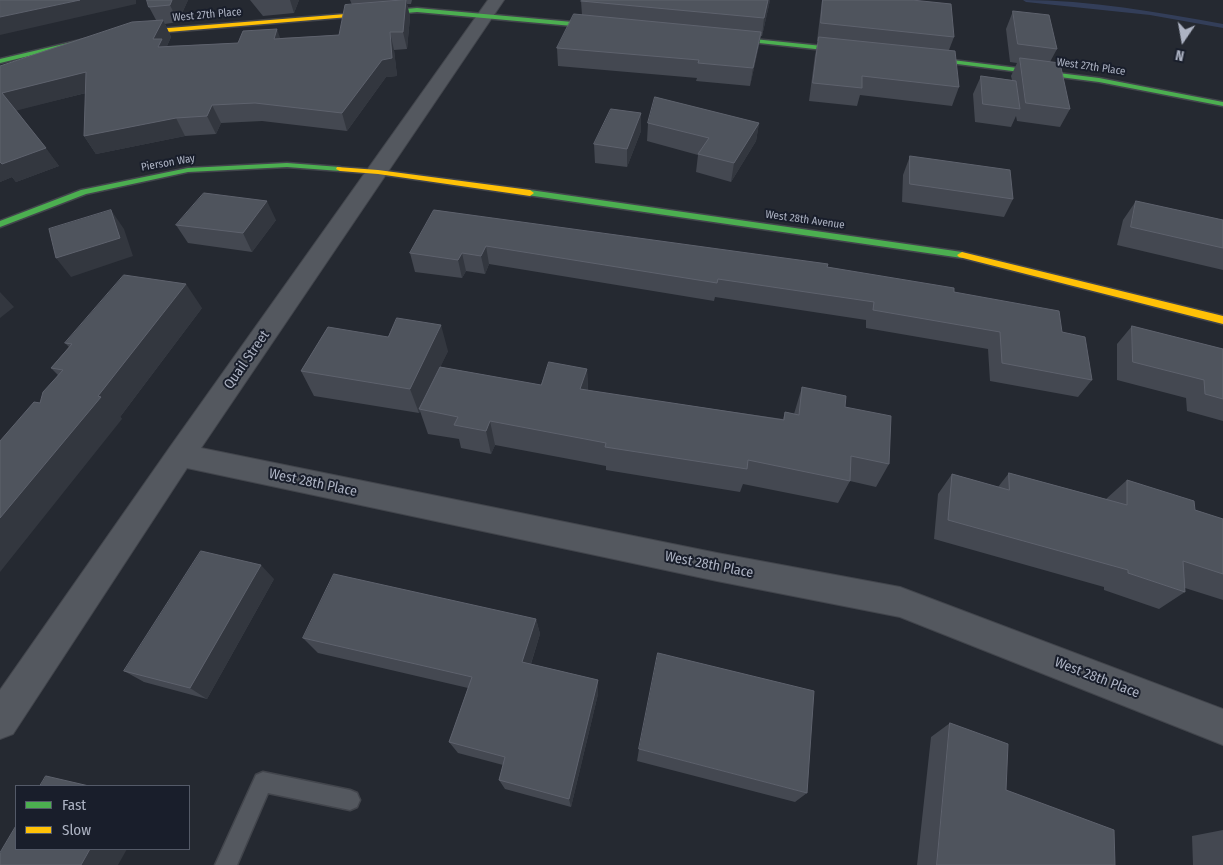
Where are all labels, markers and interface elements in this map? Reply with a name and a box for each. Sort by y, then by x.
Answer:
street label: West 27th Place [172,5,242,25]
north arrow [1158,15,1208,65]
text: N [1174,46,1186,64]
street label: West 27th Place [1056,56,1126,78]
street label: Pierson Way [140,152,196,174]
street label: West 28th Avenue [765,208,845,232]
street label: Quail Street [221,327,273,393]
street label: West 28th Place [267,465,359,501]
street label: West 28th Place [663,548,755,582]
street label: West 28th Place [1052,654,1142,702]
legend [15,785,190,850]
text: Fast [62,796,86,814]
text: Slow [62,821,91,839]

